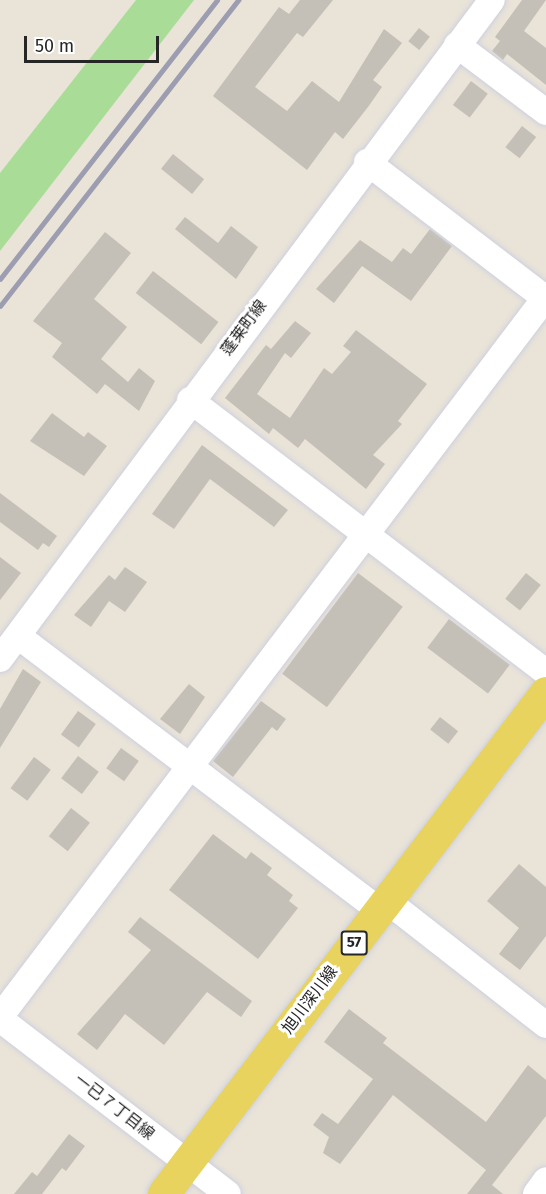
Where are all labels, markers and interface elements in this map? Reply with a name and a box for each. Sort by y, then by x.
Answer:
scale bar [27,24,162,62]
text: 50 m [35,35,74,57]
street label: 蓬莱町線 [217,297,271,359]
road number: 57 [340,931,368,955]
street label: 旭川深川線 [278,962,342,1038]
street label: 一已７丁目線 [70,1070,158,1144]

